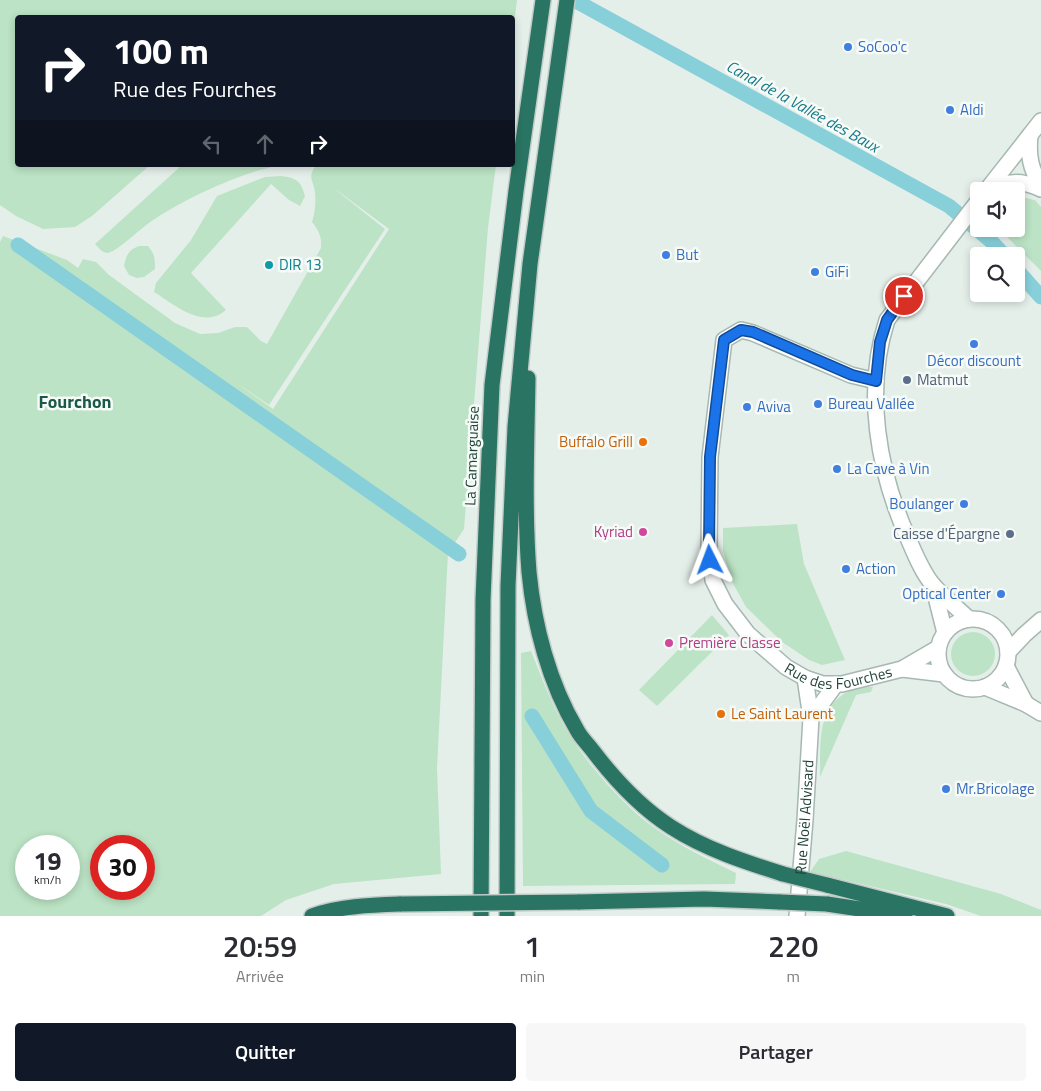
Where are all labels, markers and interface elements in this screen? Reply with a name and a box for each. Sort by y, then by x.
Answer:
text: 100 m [113,24,209,78]
icon: right [30,35,95,100]
place label: SoCoo'c [858,35,907,58]
marker: SoCoo'c [842,41,854,53]
water label: Canal de la Vallée des Baux [722,54,886,159]
text: Rue des Fourches [113,72,277,106]
place label: Aldi [960,98,984,121]
marker: Aldi [944,104,956,116]
icon: left [198,130,226,158]
icon: ahead [251,130,279,158]
icon: right [304,130,332,158]
map controls [970,182,1025,302]
button: sound [970,182,1025,237]
place label: But [676,243,699,266]
button: search [970,247,1025,302]
marker: But [660,249,672,261]
place label: DIR 13 [279,253,322,276]
marker: DIR 13 [263,259,275,271]
place label: GiFi [825,260,849,283]
marker: GiFi [809,266,821,278]
pin [883,275,925,317]
icon: arrive [890,282,918,310]
marker: Décor discount [968,338,980,350]
place label: Décor discount [927,349,1022,372]
place label: Matmut [917,368,969,391]
marker: Matmut [901,374,913,386]
district label: Fourchon [39,388,112,415]
place label: Bureau Vallée [828,392,915,415]
place label: Aviva [757,395,791,418]
marker: Bureau Vallée [812,398,824,410]
marker: Aviva [741,401,753,413]
street label: La Camarguaise [458,406,485,506]
place label: Buffalo Grill [559,430,633,453]
marker: Buffalo Grill [637,436,649,448]
place label: La Cave à Vin [847,457,929,480]
marker: La Cave à Vin [831,463,843,475]
place label: Boulanger [889,492,954,515]
marker: Boulanger [958,498,970,510]
place label: Kyriad [594,520,633,543]
place label: Caisse d'Épargne [893,522,1000,545]
marker: Kyriad [637,526,649,538]
marker: Caisse d'Épargne [1004,528,1016,540]
position arrow [683,533,735,585]
place label: Action [856,557,896,580]
marker: Action [840,563,852,575]
place label: Optical Center [902,582,991,605]
marker: Optical Center [995,588,1007,600]
place label: Première Classe [679,631,781,654]
marker: Première Classe [663,637,675,649]
street label: Rue des Fourches [780,656,895,695]
place label: Le Saint Laurent [731,702,834,725]
marker: Le Saint Laurent [715,708,727,720]
street label: Rue Noël Advisard [788,759,820,876]
place label: Mr.Bricolage [956,777,1035,800]
marker: Mr.Bricolage [940,783,952,795]
speed limit sign: 30 [90,835,155,900]
text: 19 [33,842,62,880]
text: km/h [34,870,61,889]
text: 20:59 [223,923,297,969]
text: 1 [524,923,541,969]
text: 220 [768,923,818,969]
text: Arrivée [236,964,284,988]
text: min [520,964,545,988]
text: m [786,964,800,988]
button: Quitter [15,1023,516,1081]
button: Partager [526,1023,1026,1081]

